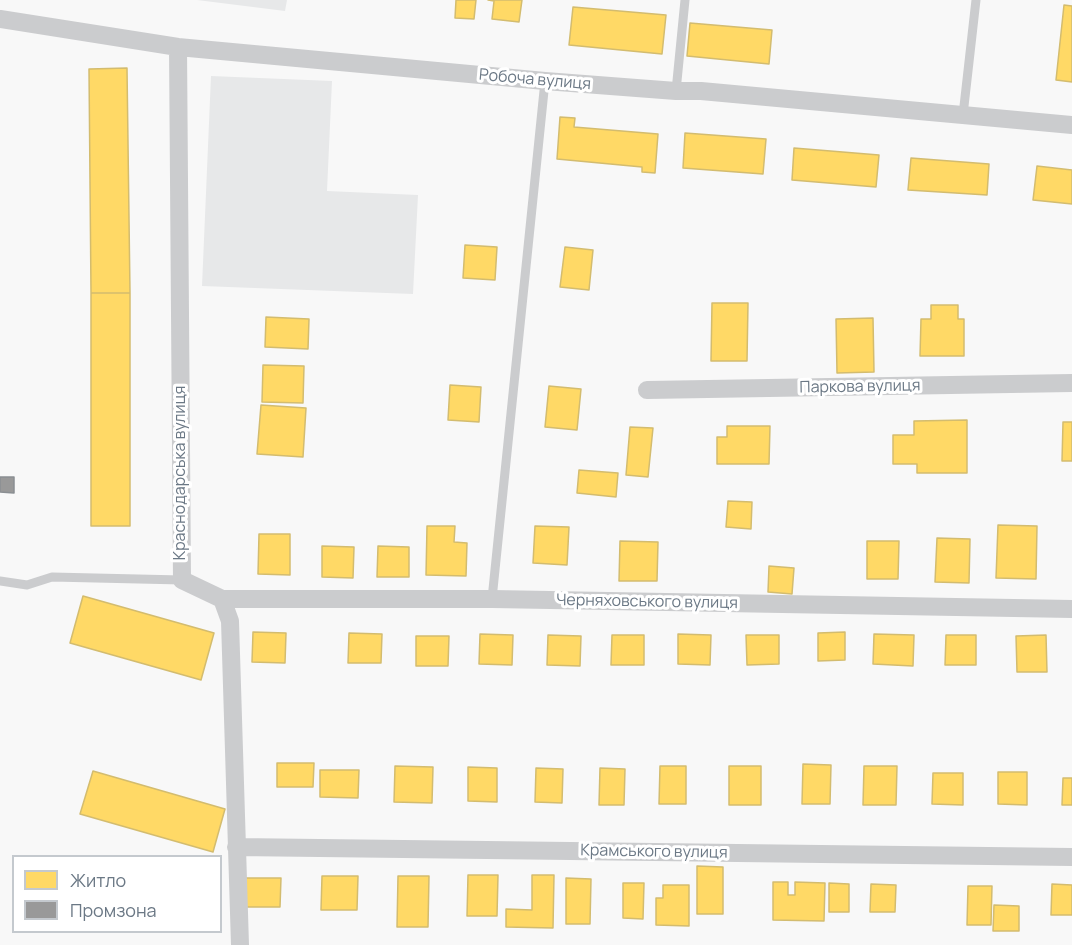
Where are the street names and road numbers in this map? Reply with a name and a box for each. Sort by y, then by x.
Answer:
street label: Робоча вулиця [478,66,592,94]
street label: Паркова вулиця [799,376,921,398]
street label: Краснодарська вулиця [171,386,191,560]
street label: Черняховського вулиця [556,591,738,613]
street label: Крамського вулиця [580,841,728,863]

